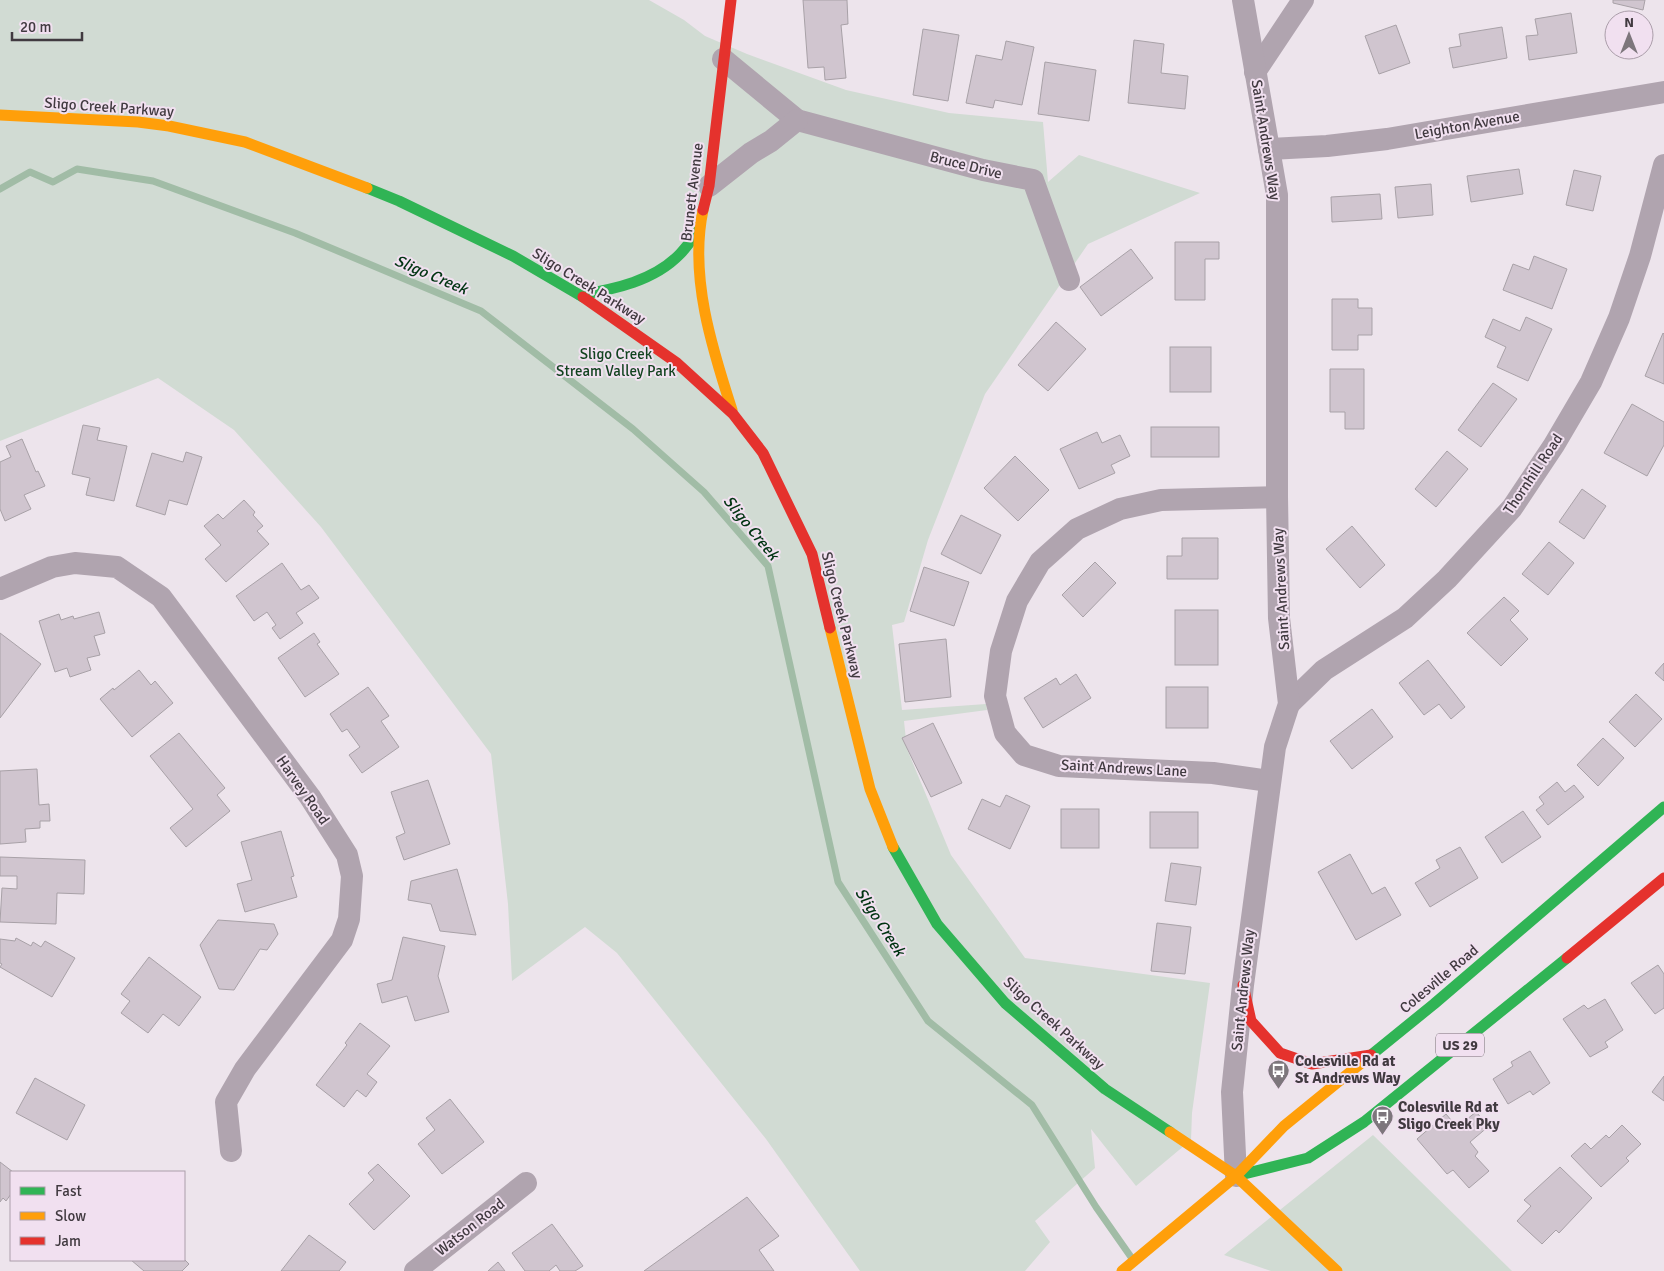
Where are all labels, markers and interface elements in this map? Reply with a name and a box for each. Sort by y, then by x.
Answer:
scale bar [12,10,82,42]
north arrow [1604,10,1654,60]
text: N [1624,14,1634,31]
text: 20 m [20,18,51,36]
street label: Saint Andrews Way [1248,78,1284,202]
street label: Sligo Creek Parkway [44,93,174,121]
street label: Leighton Avenue [1413,107,1521,143]
street label: Brunett Avenue [677,142,707,242]
street label: Bruce Drive [928,147,1004,183]
street label: Sligo Creek Parkway [529,244,649,328]
water label: Sligo Creek [391,251,472,300]
park label: Sligo Creek Stream Valley Park [556,345,676,380]
street label: Thornhill Road [1499,430,1567,518]
water label: Sligo Creek [719,492,784,566]
street label: Saint Andrews Way [1269,528,1293,650]
street label: Sligo Creek Parkway [818,550,866,680]
street label: Harvey Road [273,752,333,828]
street label: Saint Andrews Lane [1060,756,1188,780]
water label: Sligo Creek [851,884,911,962]
street label: Saint Andrews Way [1228,928,1258,1052]
street label: Colesville Road [1396,941,1482,1017]
street label: Sligo Creek Parkway [1000,973,1108,1073]
road number: US 29 [1436,1034,1484,1056]
place label: Colesville Rd at St Andrews Way [1295,1052,1401,1087]
bus stop icon: Colesville Rd at St Andrews Way [1267,1058,1291,1089]
place label: Colesville Rd at Sligo Creek Pky [1398,1098,1500,1133]
bus stop icon: Colesville Rd at Sligo Creek Pky [1370,1104,1394,1135]
legend [10,1171,185,1261]
text: Fast [55,1182,82,1200]
street label: Watson Road [432,1194,508,1260]
text: Slow [55,1207,86,1225]
text: Jam [55,1232,81,1250]

